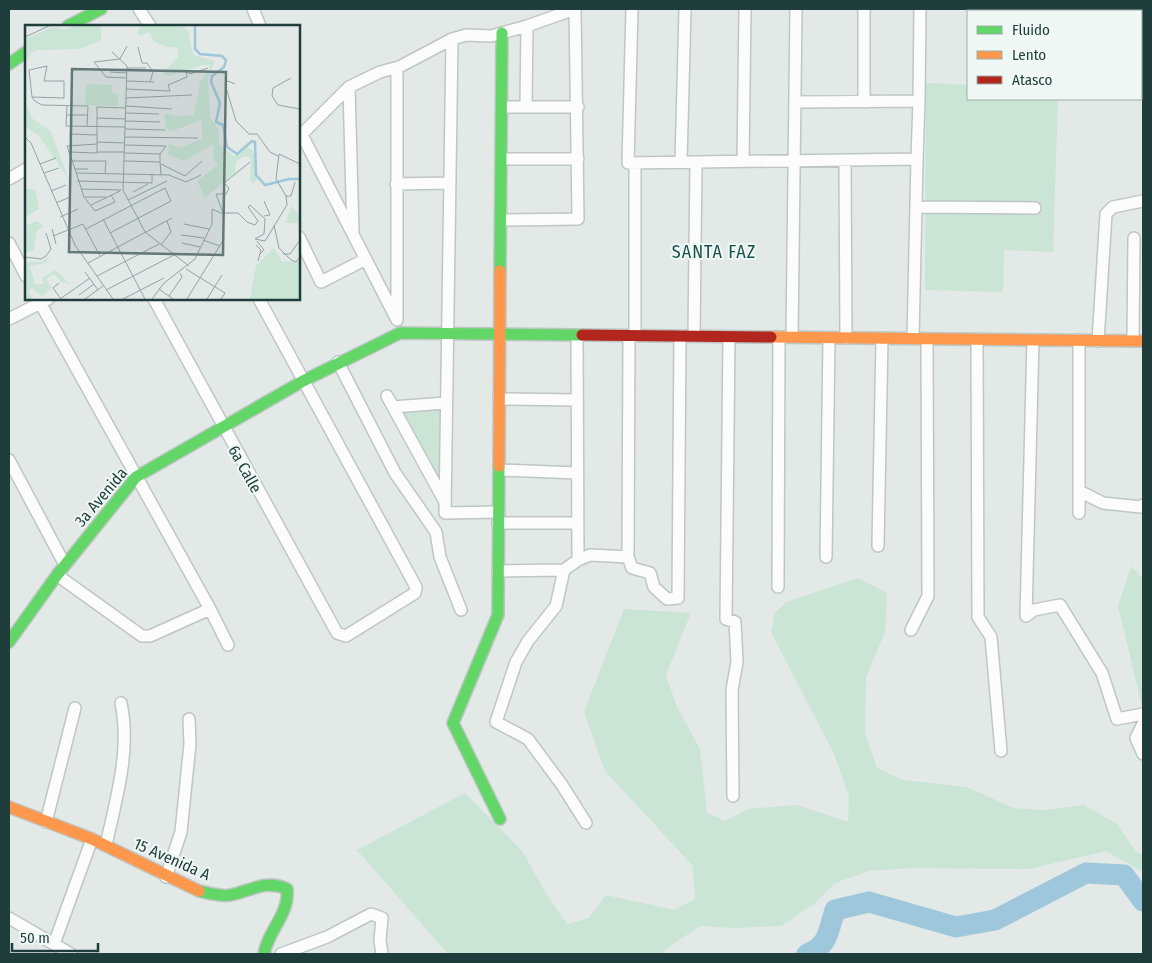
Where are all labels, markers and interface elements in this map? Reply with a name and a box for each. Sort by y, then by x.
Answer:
legend [967,10,1142,100]
text: Fluido [1012,21,1050,39]
inset map [25,25,300,300]
text: Lento [1012,46,1046,64]
text: Atasco [1012,71,1052,89]
district label: SANTA FAZ [672,241,756,263]
street label: 6a Calle [224,442,266,496]
street label: 3a Avenida [71,464,131,530]
street label: 15 Avenida A [131,834,214,885]
scale bar [12,920,99,952]
text: 50 m [20,929,50,947]

